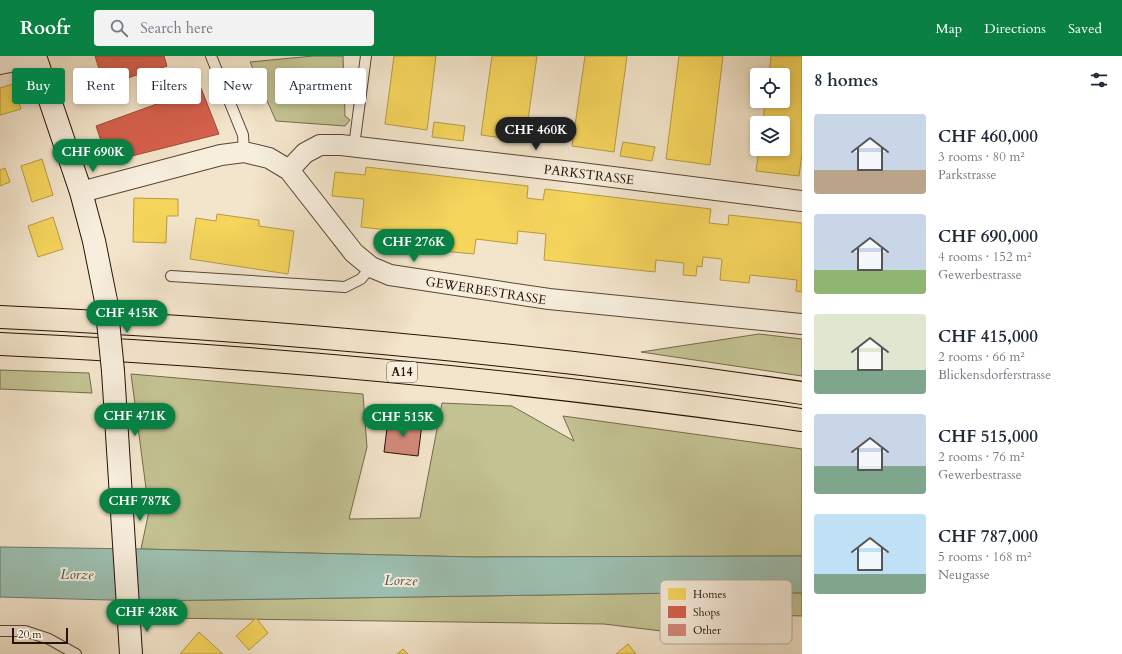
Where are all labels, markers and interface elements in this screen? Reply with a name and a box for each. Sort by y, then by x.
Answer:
search box [94,10,374,46]
text: Roofr [20,15,70,41]
icon: search [108,17,130,39]
text: Search here [140,18,213,38]
text: Map [936,19,962,38]
text: Directions [984,19,1046,38]
text: Saved [1068,19,1102,38]
chip: Buy [12,68,65,104]
chip: Rent [73,68,129,104]
chip: Filters [137,68,201,104]
chip: New [209,68,267,104]
chip: Apartment [275,68,366,104]
map controls [750,68,790,156]
button: locate [750,68,790,108]
text: 8 homes [814,69,878,92]
icon: filters [1088,69,1110,91]
button: layers [750,116,790,156]
pin: CHF 460K [495,117,577,151]
text: CHF 460K [504,121,568,139]
text: CHF 460,000 [938,125,1038,148]
icon: home [846,130,894,178]
pin: CHF 690K [52,139,134,173]
text: CHF 690K [61,143,125,161]
text: 3 rooms · 80 m² [938,148,1025,166]
street label: PARKSTRASSE [543,161,635,189]
text: Parkstrasse [938,166,996,184]
text: CHF 690,000 [938,225,1038,248]
pin: CHF 276K [373,229,455,263]
icon: home [846,230,894,278]
text: CHF 276K [382,233,446,251]
text: 4 rooms · 152 m² [938,248,1031,266]
text: Gewerbestrasse [938,266,1022,284]
street label: GEWERBESTRASSE [424,273,547,309]
pin: CHF 415K [86,300,168,334]
text: CHF 415K [95,304,159,322]
text: CHF 415,000 [938,325,1038,348]
icon: home [846,330,894,378]
text: 2 rooms · 66 m² [938,348,1025,366]
road number: A14 [387,362,417,382]
text: Blickensdorferstrasse [938,366,1051,384]
pin: CHF 471K [94,403,176,437]
pin: CHF 515K [362,404,444,438]
text: CHF 471K [103,407,167,425]
text: CHF 515K [371,408,435,426]
text: CHF 515,000 [938,425,1038,448]
icon: home [846,430,894,478]
text: 2 rooms · 76 m² [938,448,1025,466]
text: Gewerbestrasse [938,466,1022,484]
pin: CHF 787K [99,488,181,522]
text: CHF 787K [108,492,172,510]
text: CHF 787,000 [938,525,1038,548]
icon: home [846,530,894,578]
text: 5 rooms · 168 m² [938,548,1031,566]
water label: Lorze [60,565,94,584]
text: Neugasse [938,566,990,584]
water label: Lorze [384,571,418,590]
legend [660,580,792,644]
text: Homes [693,587,726,602]
pin: CHF 428K [106,599,188,633]
text: CHF 428K [115,603,179,621]
text: Shops [693,605,720,620]
text: Other [693,623,722,638]
scale bar [12,626,68,645]
text: 20 m [18,627,42,642]

